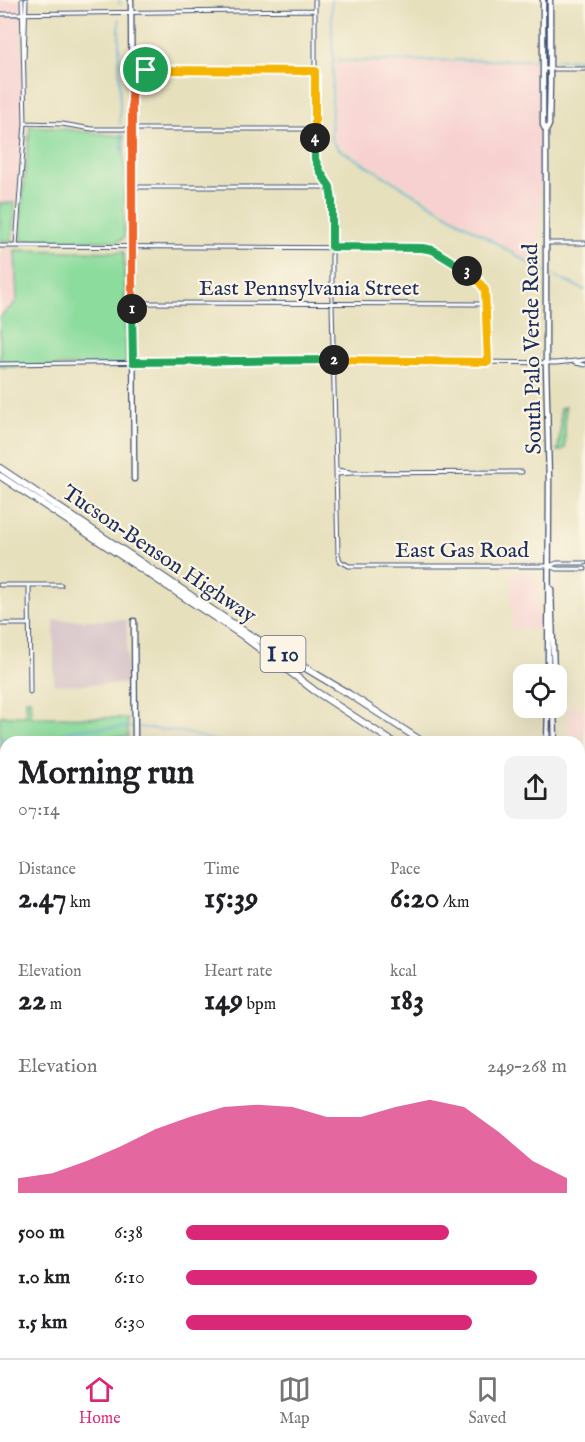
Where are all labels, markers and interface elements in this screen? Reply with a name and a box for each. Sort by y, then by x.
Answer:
pin [120,44,171,95]
icon: arrive [129,53,162,86]
pin: 4 [300,123,330,153]
text: 4 [311,128,319,148]
street label: South Palo Verde Road [517,243,549,455]
pin: 3 [452,256,482,286]
text: 3 [464,261,470,281]
street label: East Pennsylvania Street [199,275,420,303]
pin: 1 [117,294,147,324]
text: 1 [129,299,135,319]
pin: 2 [319,345,349,375]
text: 2 [330,350,338,370]
street label: Tucson–Benson Highway [56,479,262,630]
street label: East Gas Road [395,537,529,565]
road number: I 10 [260,636,306,672]
map controls [513,664,567,718]
button: locate [513,664,567,718]
text: Morning run [18,753,194,795]
button: share [504,756,567,819]
text: 07:14 [18,797,60,822]
text: Distance [18,860,76,880]
text: Time [204,860,240,880]
text: Pace [390,860,420,880]
text: 2.47 [18,880,67,918]
text: 15:39 [204,880,258,918]
text: 6:20 [390,880,439,918]
text: km [67,893,91,913]
text: /km [439,893,469,913]
text: Elevation [18,962,81,982]
text: Heart rate [204,962,272,982]
text: kcal [390,962,417,982]
text: 22 [18,982,46,1020]
text: 149 [204,982,243,1020]
text: 183 [390,982,424,1020]
text: m [46,995,62,1015]
text: bpm [243,995,276,1015]
text: Elevation [18,1054,97,1079]
text: 249–268 m [487,1054,567,1079]
text: 500 m [18,1220,65,1245]
text: 6:38 [114,1220,143,1245]
text: 1.0 km [18,1265,70,1290]
text: 6:10 [114,1265,145,1290]
text: 1.5 km [18,1310,68,1335]
text: 6:30 [114,1310,145,1335]
tab: Home [79,1373,121,1429]
tab: Map [278,1373,311,1429]
tab: Saved [468,1373,506,1429]

